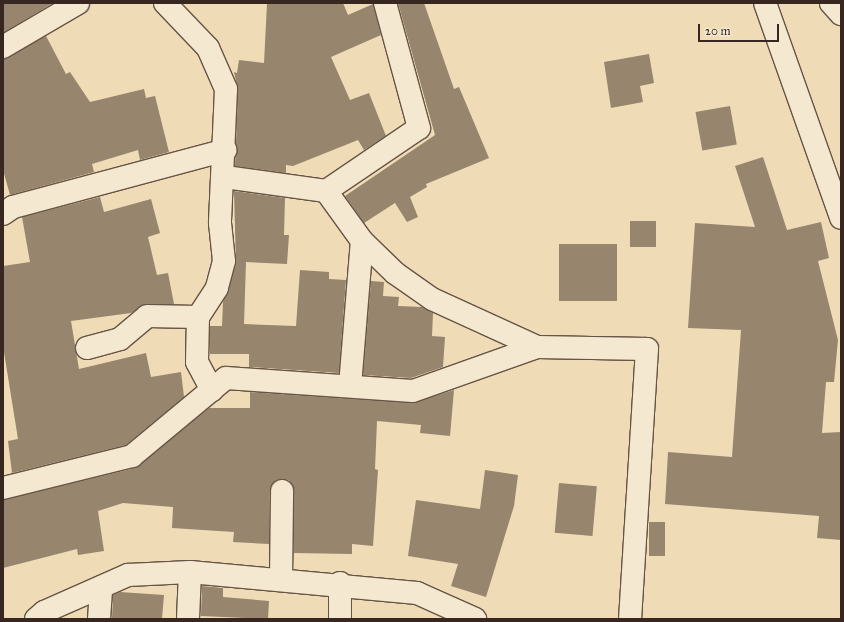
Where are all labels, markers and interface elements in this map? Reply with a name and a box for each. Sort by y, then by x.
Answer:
scale bar [700,16,781,42]
text: 20 m [705,24,731,38]

